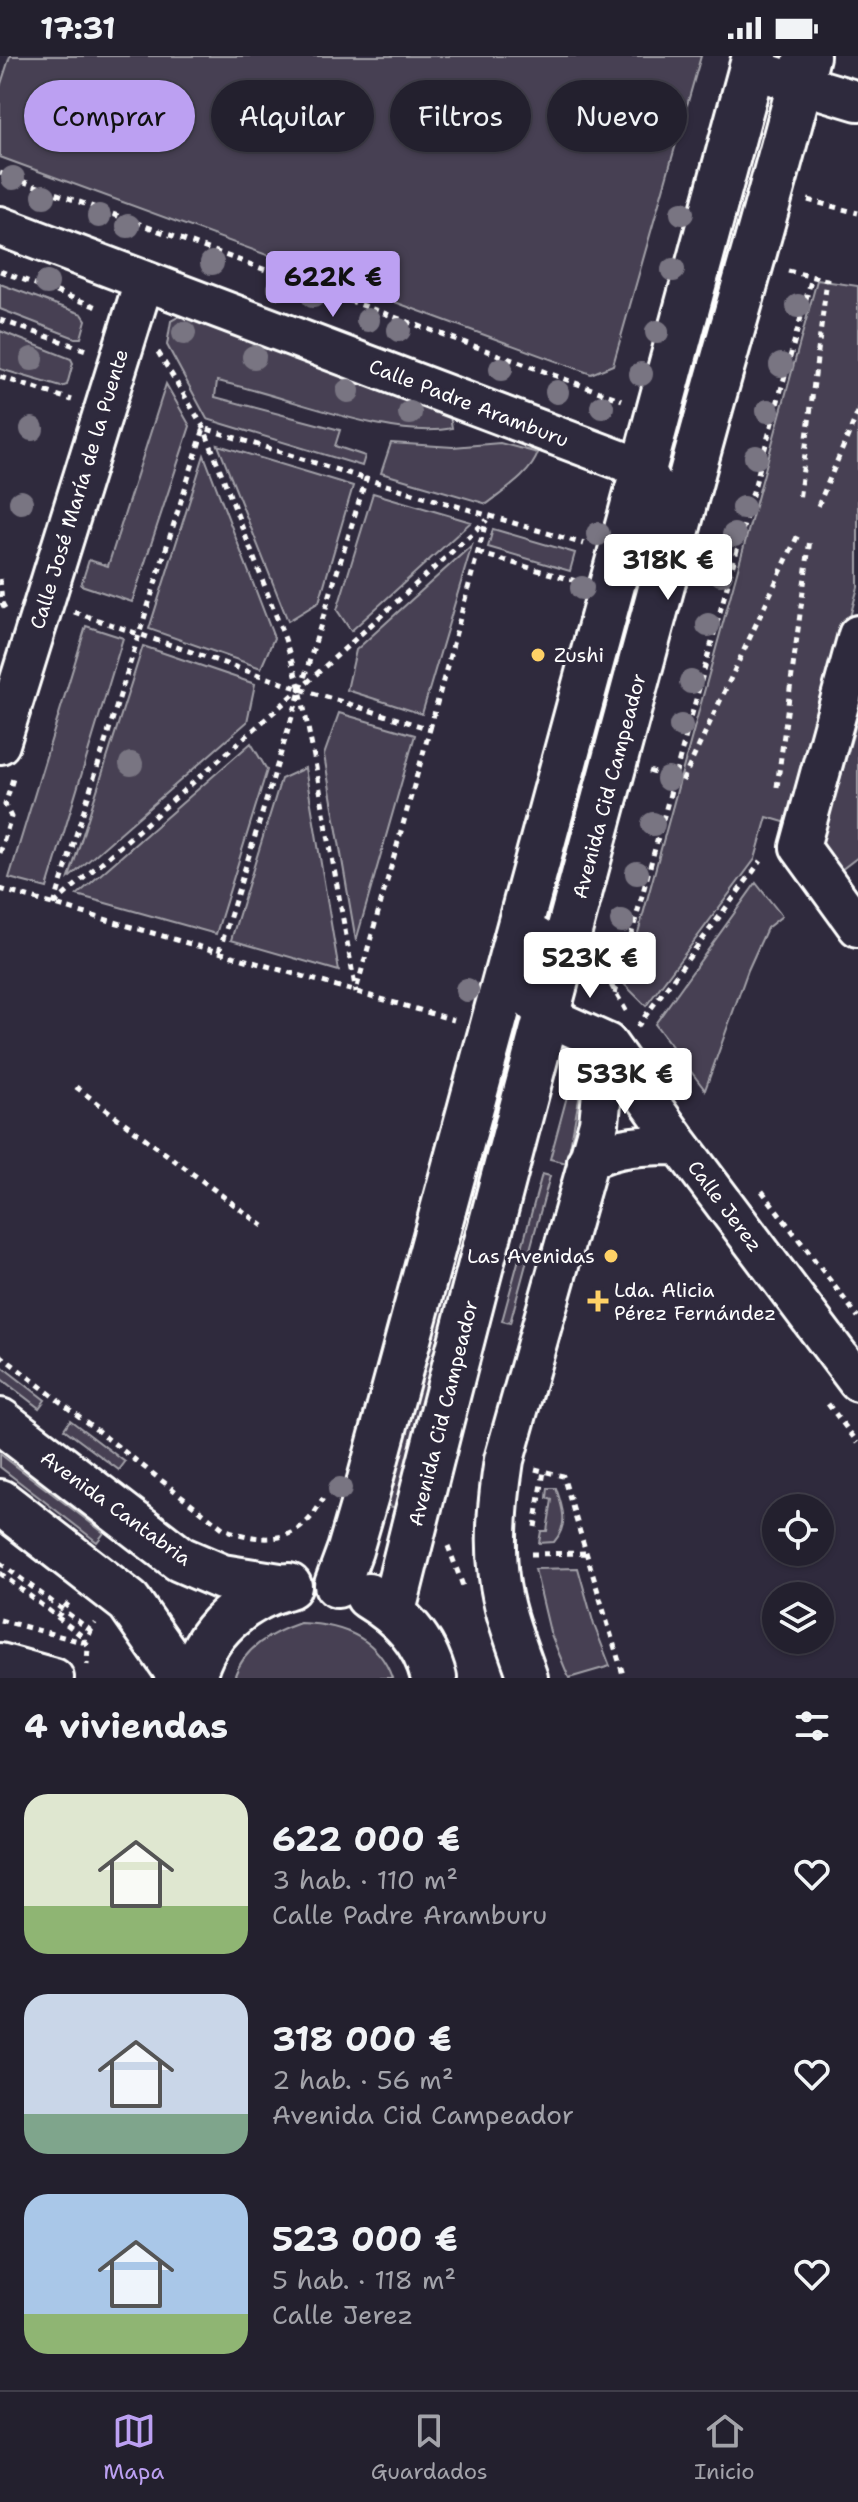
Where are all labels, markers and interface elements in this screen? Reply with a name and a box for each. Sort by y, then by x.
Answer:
text: 17:31 [40,8,116,49]
chip: Comprar [24,80,195,152]
chip: Alquilar [211,80,374,152]
chip: Filtros [390,80,531,152]
chip: Nuevo [547,80,687,152]
pin: 622K € [268,251,398,319]
text: 622K € [284,259,382,294]
street label: Calle José María de la Puente [24,346,134,632]
street label: Calle Padre Aramburu [365,353,573,453]
pin: 318K € [603,534,733,602]
text: 318K € [622,542,714,577]
place label: Zushi [554,642,604,668]
marker: Zushi [529,646,547,664]
street label: Avenida Cid Campeador [566,670,652,902]
pin: 523K € [525,932,655,1000]
text: 523K € [542,940,638,975]
pin: 533K € [560,1048,690,1116]
text: 533K € [577,1056,673,1091]
street label: Calle Jerez [682,1155,768,1257]
place label: Las Avenidas [467,1243,595,1269]
marker: Las Avenidas [602,1247,620,1265]
place label: Lda. Alicia Pérez Fernández [614,1277,776,1326]
marker: Lda. Alicia Pérez Fernández [589,1292,607,1310]
street label: Avenida Cid Campeador [402,1297,484,1529]
street label: Avenida Cantabria [35,1444,197,1572]
map controls [762,1494,834,1654]
button: locate [762,1494,834,1566]
button: layers [762,1582,834,1654]
text: 4 viviendas [24,1703,228,1749]
icon: filters [790,1704,834,1748]
text: 622 000 € [272,1816,460,1862]
icon: home [88,1826,184,1922]
icon: heart [790,1852,834,1896]
text: 3 hab. · 110 m² [272,1862,458,1897]
text: Calle Padre Aramburu [272,1897,547,1932]
text: 318 000 € [272,2016,452,2062]
icon: home [88,2026,184,2122]
icon: heart [790,2052,834,2096]
text: 2 hab. · 56 m² [272,2062,454,2097]
text: Avenida Cid Campeador [272,2097,574,2132]
text: 523 000 € [272,2216,458,2262]
icon: home [88,2226,184,2322]
icon: heart [790,2252,834,2296]
text: 5 hab. · 118 m² [272,2262,456,2297]
text: Calle Jerez [272,2297,413,2332]
tab: Mapa [103,2409,164,2486]
tab: Guardados [371,2409,488,2486]
tab: Inicio [694,2409,755,2486]

